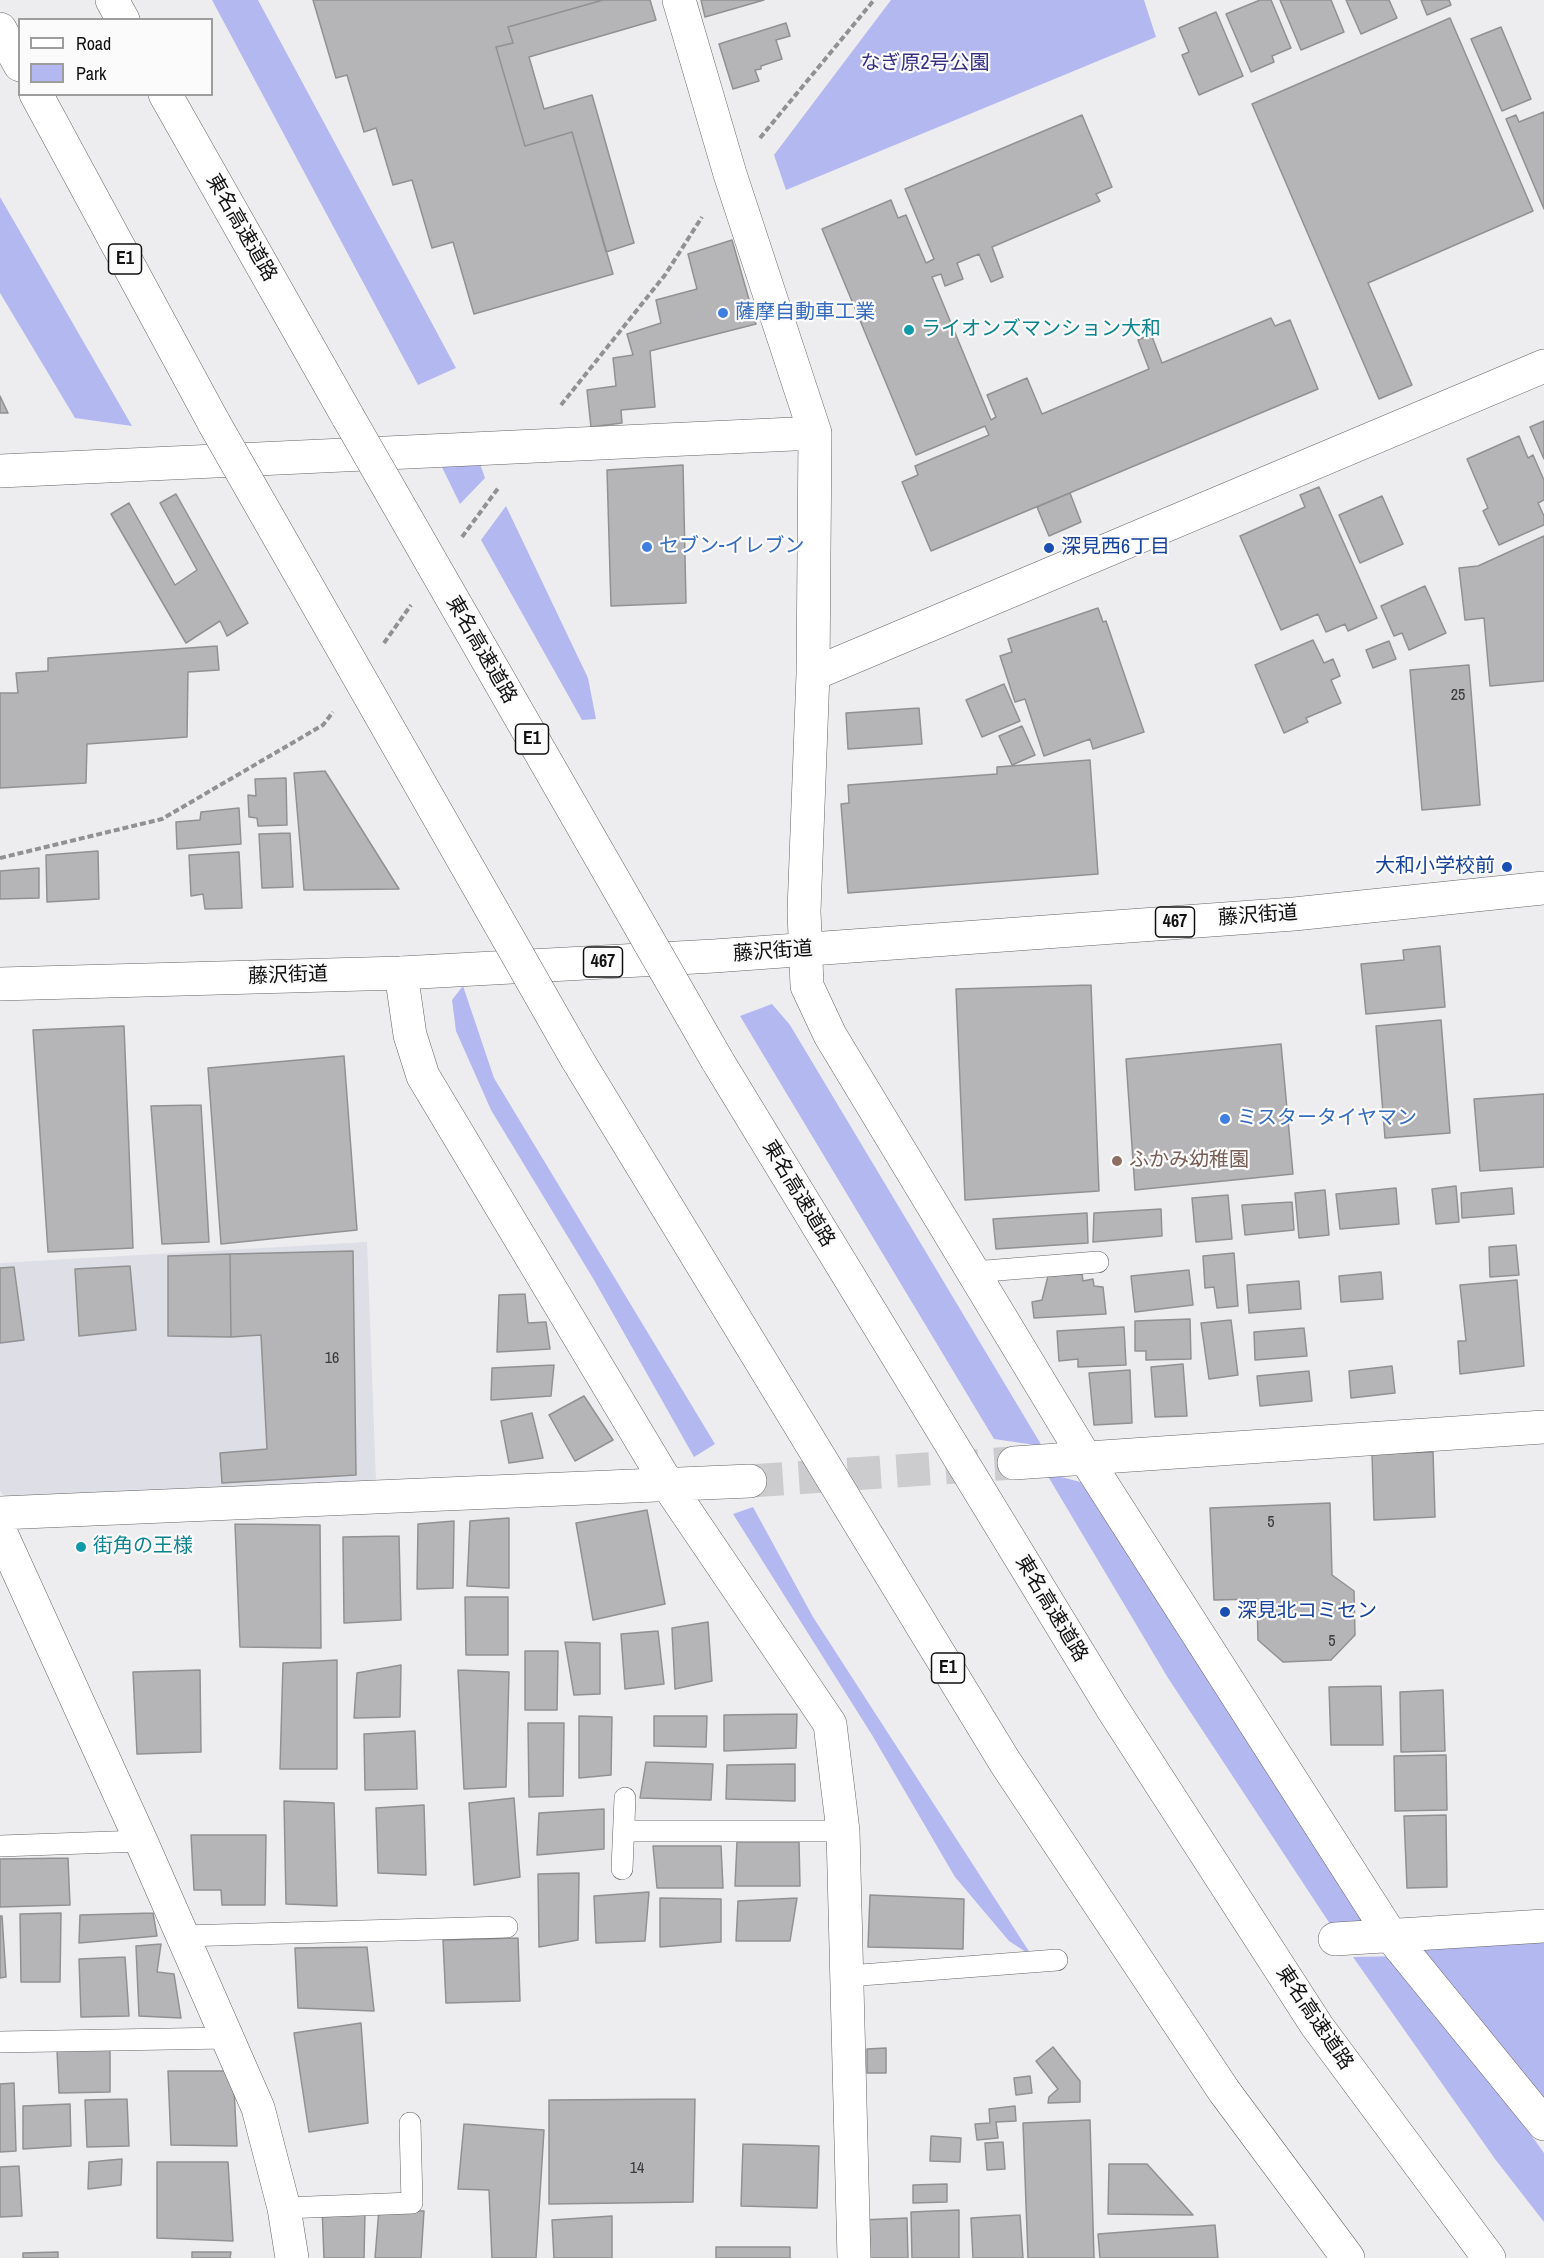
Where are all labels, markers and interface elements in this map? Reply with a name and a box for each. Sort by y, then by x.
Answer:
legend [18,18,213,96]
text: Road [76,31,111,56]
park label: なぎ原2号公園 [860,52,990,76]
text: Park [76,61,106,86]
street label: 東名高速道路 [201,170,281,286]
road number: E1 [108,244,142,274]
place label: 薩摩自動車工業 [735,301,875,325]
marker: 薩摩自動車工業 [716,306,730,320]
place label: ライオンズマンション大和 [921,318,1161,342]
marker: ライオンズマンション大和 [902,323,916,337]
place label: セブン-イレブン [659,535,804,559]
place label: 深見西6丁目 [1061,536,1170,560]
marker: セブン-イレブン [640,540,654,554]
marker: 深見西6丁目 [1042,541,1056,555]
street label: 東名高速道路 [441,592,521,708]
house number: 25 [1451,686,1465,706]
road number: E1 [516,724,548,754]
place label: 大和小学校前 [1375,855,1495,879]
marker: 大和小学校前 [1500,860,1514,874]
street label: 藤沢街道 [1217,901,1299,931]
road number: 467 [1156,907,1194,937]
street label: 藤沢街道 [732,937,814,967]
road number: 467 [584,947,622,977]
street label: 藤沢街道 [248,963,328,989]
place label: ミスタータイヤマン [1237,1107,1417,1131]
marker: ミスタータイヤマン [1218,1112,1232,1126]
street label: 東名高速道路 [757,1136,839,1252]
place label: ふかみ幼稚園 [1129,1149,1249,1173]
marker: ふかみ幼稚園 [1110,1154,1124,1168]
house number: 16 [325,1349,339,1369]
house number: 5 [1267,1513,1275,1533]
place label: 街角の王様 [93,1535,193,1559]
marker: 街角の王様 [74,1540,88,1554]
street label: 東名高速道路 [1010,1551,1092,1667]
place label: 深見北コミセン [1237,1600,1377,1624]
marker: 深見北コミセン [1218,1605,1232,1619]
house number: 5 [1328,1632,1336,1652]
road number: E1 [932,1653,964,1683]
street label: 東名高速道路 [1271,1962,1357,2074]
house number: 14 [630,2159,644,2179]

